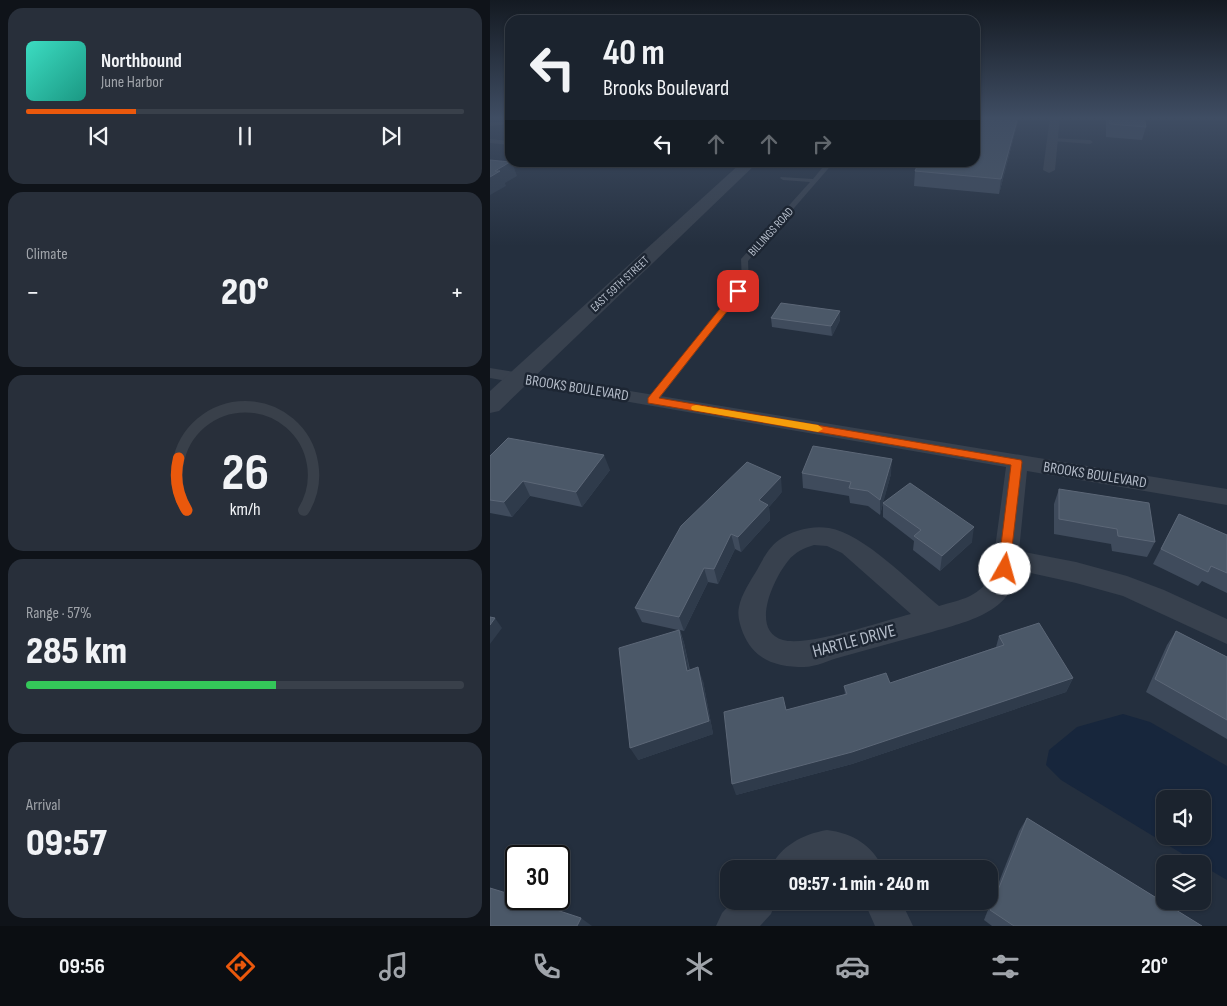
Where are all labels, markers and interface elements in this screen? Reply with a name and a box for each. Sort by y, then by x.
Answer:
text: 40 m [603,32,665,75]
icon: left [520,35,585,100]
text: Northbound [101,50,182,73]
text: June Harbor [101,73,164,92]
text: Brooks Boulevard [603,75,729,102]
icon: previous [85,122,113,150]
icon: pause [231,122,259,150]
icon: next [377,122,405,150]
icon: left [649,130,677,158]
icon: ahead [702,130,730,158]
icon: ahead [755,130,783,158]
icon: right [808,130,836,158]
street label: BILLINGS ROAD [745,204,797,260]
text: Climate [26,245,68,264]
street label: EAST 59TH STREET [587,253,653,315]
text: 20° [221,270,269,315]
pin [717,270,759,312]
text: − [26,276,40,309]
text: + [450,276,464,309]
icon: arrive [724,277,752,305]
street label: BROOKS BOULEVARD [524,370,630,406]
text: 26 [221,442,269,505]
street label: BROOKS BOULEVARD [1042,457,1148,493]
text: km/h [230,499,260,520]
position arrow [978,542,1030,594]
text: Range · 57% [26,604,92,623]
street label: HARTLE DRIVE [810,620,898,662]
text: 285 km [26,629,127,674]
map controls [1156,790,1211,910]
button: sound [1156,790,1211,845]
text: Arrival [26,796,60,815]
text: 09:57 [26,821,107,866]
speed limit sign: 30 [505,845,570,910]
button: layers [1156,855,1211,910]
text: 09:57 · 1 min · 240 m [789,873,929,896]
icon: directions [223,949,258,984]
icon: music [376,949,411,984]
icon: phone [529,949,564,984]
icon: climate [682,949,717,984]
icon: car [835,949,870,984]
icon: filters [988,949,1023,984]
text: 09:56 [59,953,105,980]
text: 20° [1141,953,1168,980]

